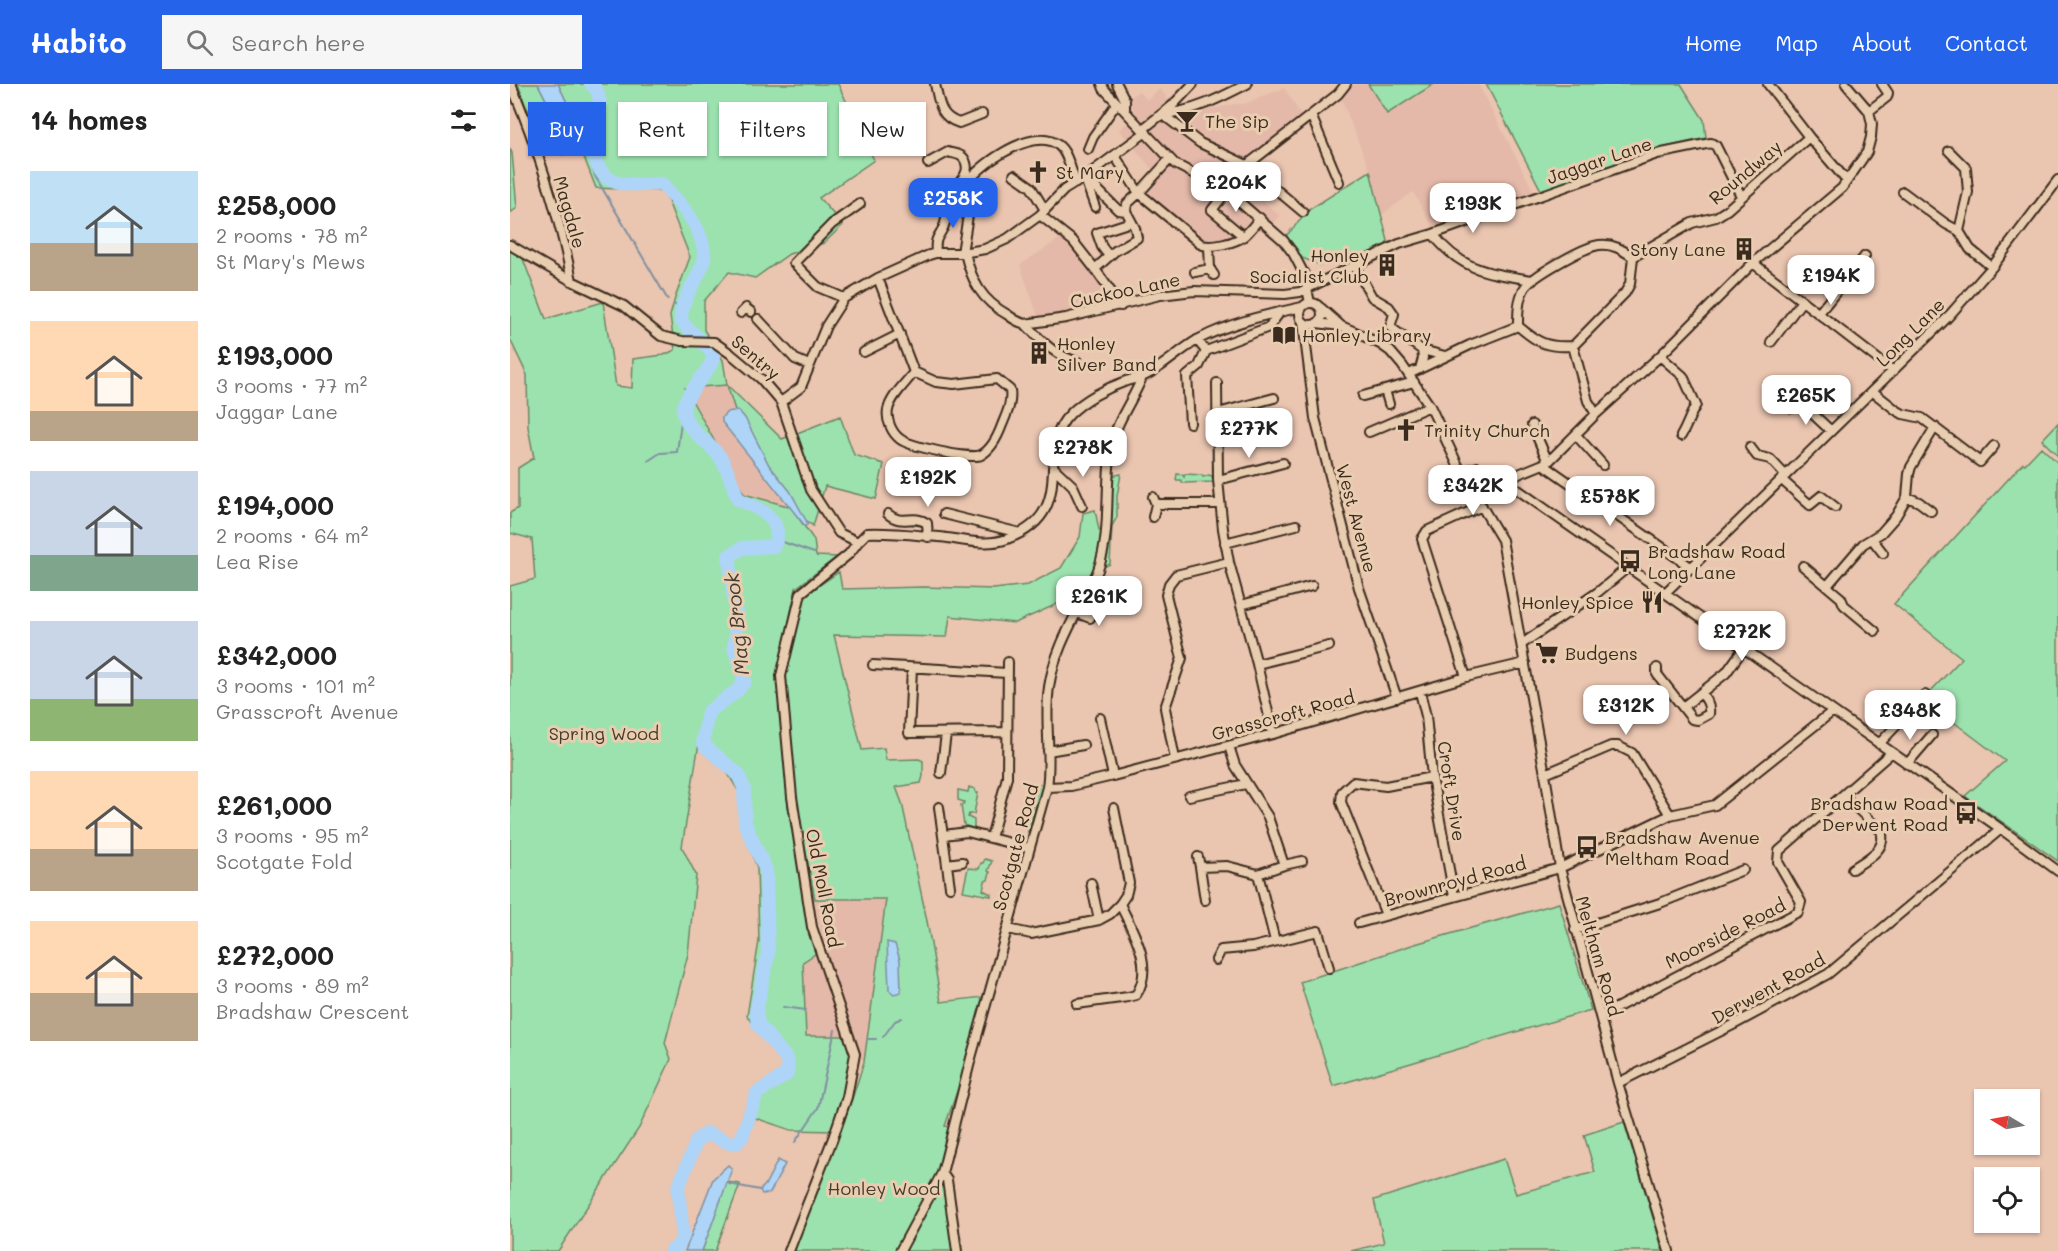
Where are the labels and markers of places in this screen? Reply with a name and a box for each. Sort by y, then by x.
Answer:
bar icon: The Sip [1174,108,1200,134]
place label: The Sip [1205,109,1269,133]
church icon: St Mary [1025,159,1051,185]
place label: St Mary [1056,160,1124,184]
pin: £204K [1194,162,1278,213]
pin: £258K [911,178,995,229]
pin: £193K [1431,183,1515,234]
building icon: Stony Lane [1731,236,1757,262]
place label: Stony Lane [1630,237,1726,261]
place label: Honley Socialist Club [1250,243,1369,288]
building icon: Honley Socialist Club [1374,252,1400,278]
pin: £194K [1789,255,1873,306]
library icon: Honley Library [1271,322,1297,348]
place label: Honley Library [1302,323,1431,347]
place label: Honley Silver Band [1057,331,1156,376]
building icon: Honley Silver Band [1026,340,1052,366]
pin: £265K [1764,375,1848,426]
pin: £277K [1207,408,1291,459]
church icon: Trinity Church [1393,417,1419,443]
place label: Trinity Church [1424,418,1550,442]
pin: £278K [1041,427,1125,478]
pin: £192K [886,457,970,508]
pin: £342K [1431,465,1515,516]
pin: £578K [1568,476,1652,527]
place label: Bradshaw Road Long Lane [1648,539,1786,584]
bus stop icon: Bradshaw Road Long Lane [1617,548,1643,574]
pin: £261K [1057,576,1141,627]
restaurant icon: Honley Spice [1639,589,1665,615]
place label: Honley Spice [1521,590,1634,614]
pin: £272K [1700,611,1784,662]
supermarket icon: Budgens [1534,640,1560,666]
place label: Budgens [1565,641,1638,665]
pin: £312K [1584,685,1668,736]
pin: £348K [1868,690,1952,741]
place label: Bradshaw Road Derwent Road [1810,791,1948,836]
bus stop icon: Bradshaw Road Derwent Road [1953,800,1979,826]
place label: Bradshaw Avenue Meltham Road [1605,825,1760,870]
bus stop icon: Bradshaw Avenue Meltham Road [1574,834,1600,860]

